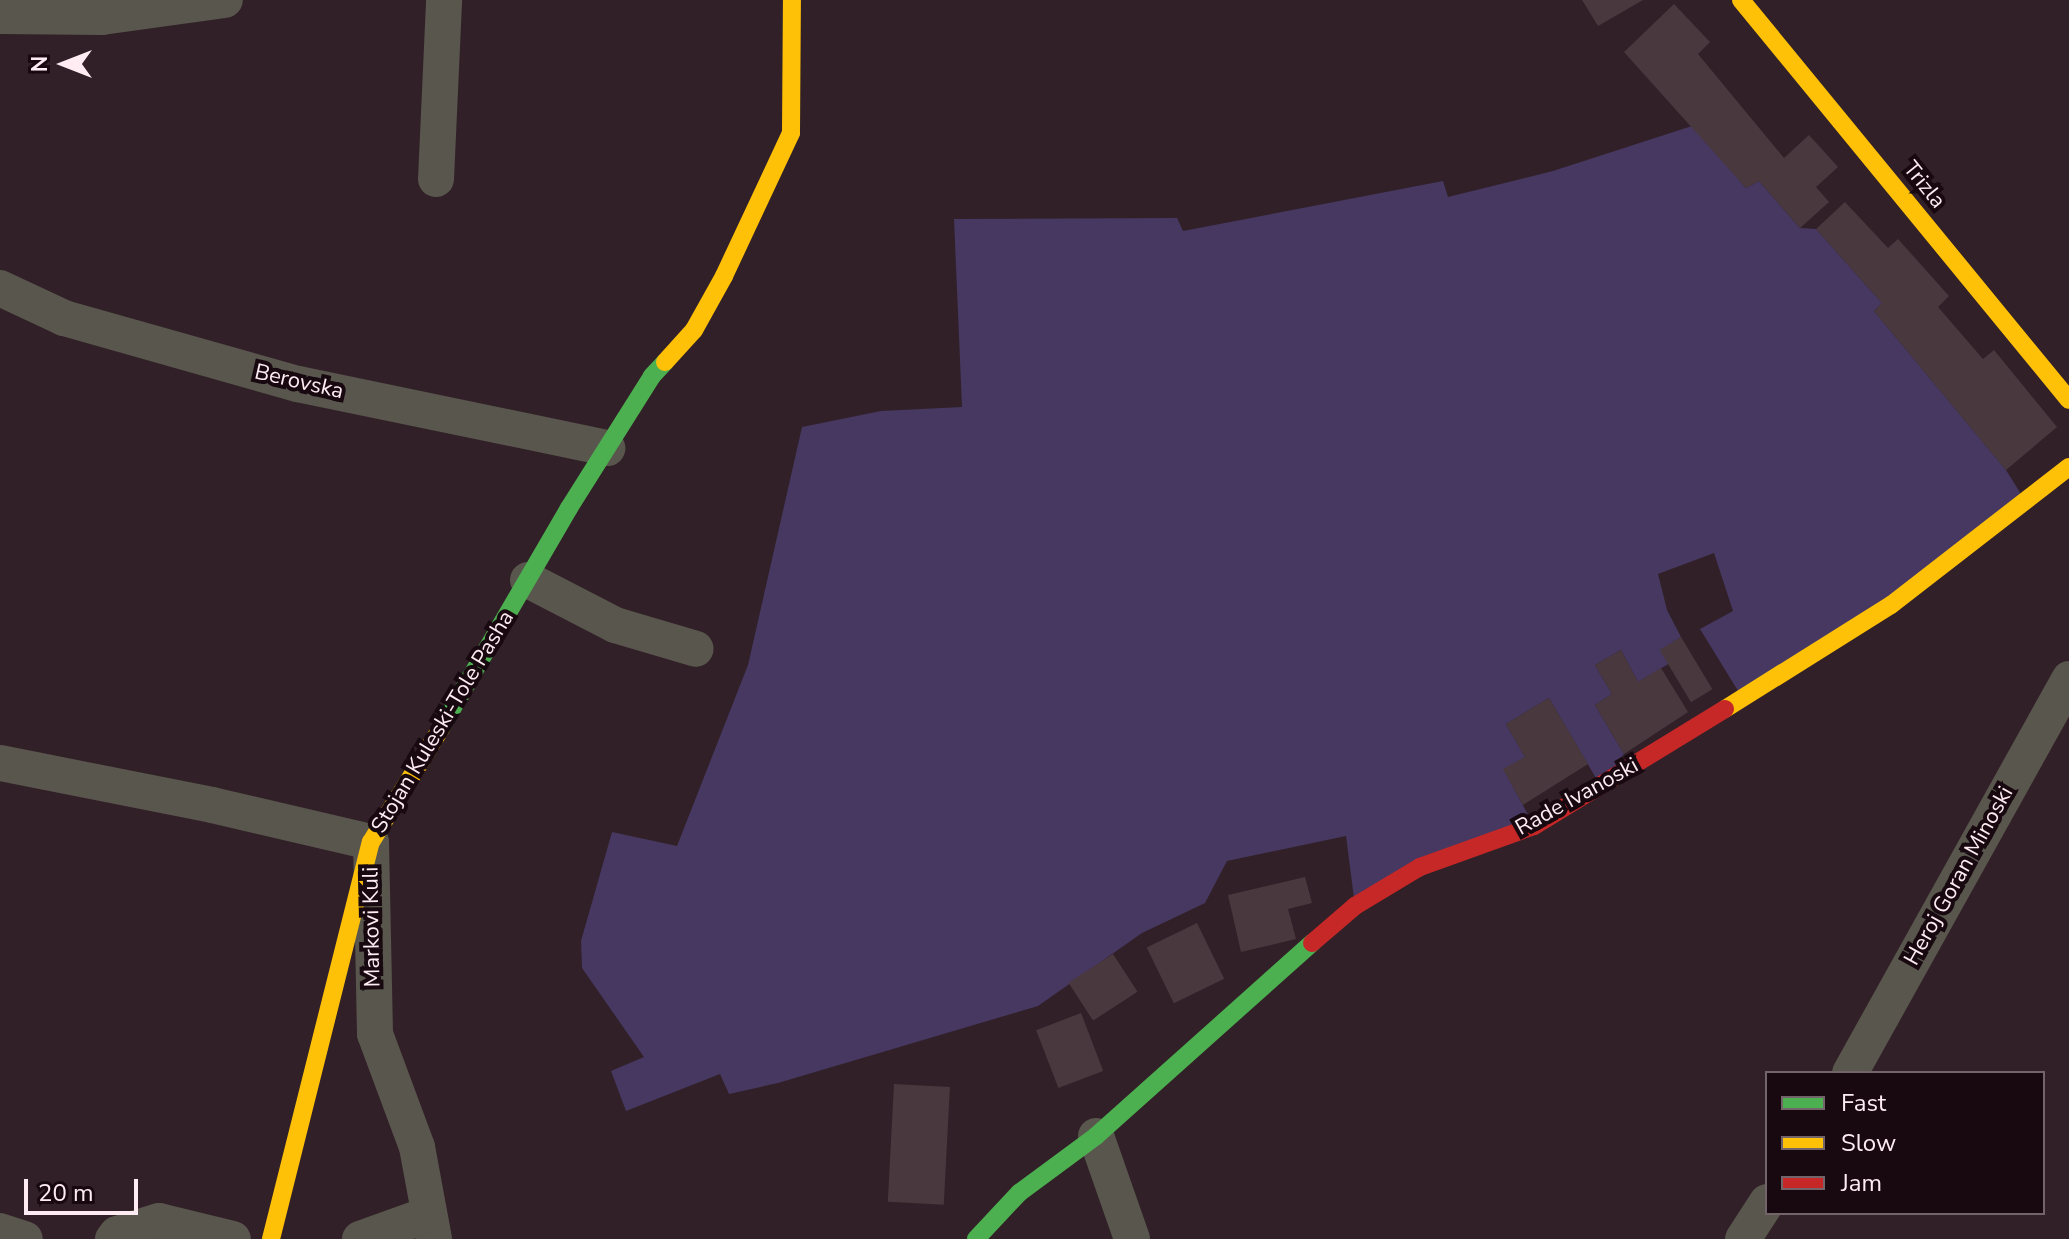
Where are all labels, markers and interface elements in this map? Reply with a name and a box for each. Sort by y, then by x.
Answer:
north arrow [24,24,104,104]
text: N [25,56,55,72]
street label: Trizla [1897,156,1951,214]
street label: Berovska [252,359,346,405]
street label: Stojan Kuleski-Tole Pasha [366,606,520,838]
street label: Rade Ivanoski [1511,752,1643,842]
street label: Heroj Goran Minoski [1899,782,2019,970]
street label: Markovi Kuli [358,866,386,988]
legend [1765,1071,2045,1215]
text: Fast [1841,1087,1886,1119]
text: Slow [1841,1127,1896,1159]
scale bar [28,1163,142,1213]
text: Jam [1841,1167,1882,1199]
text: 20 m [38,1177,94,1209]

